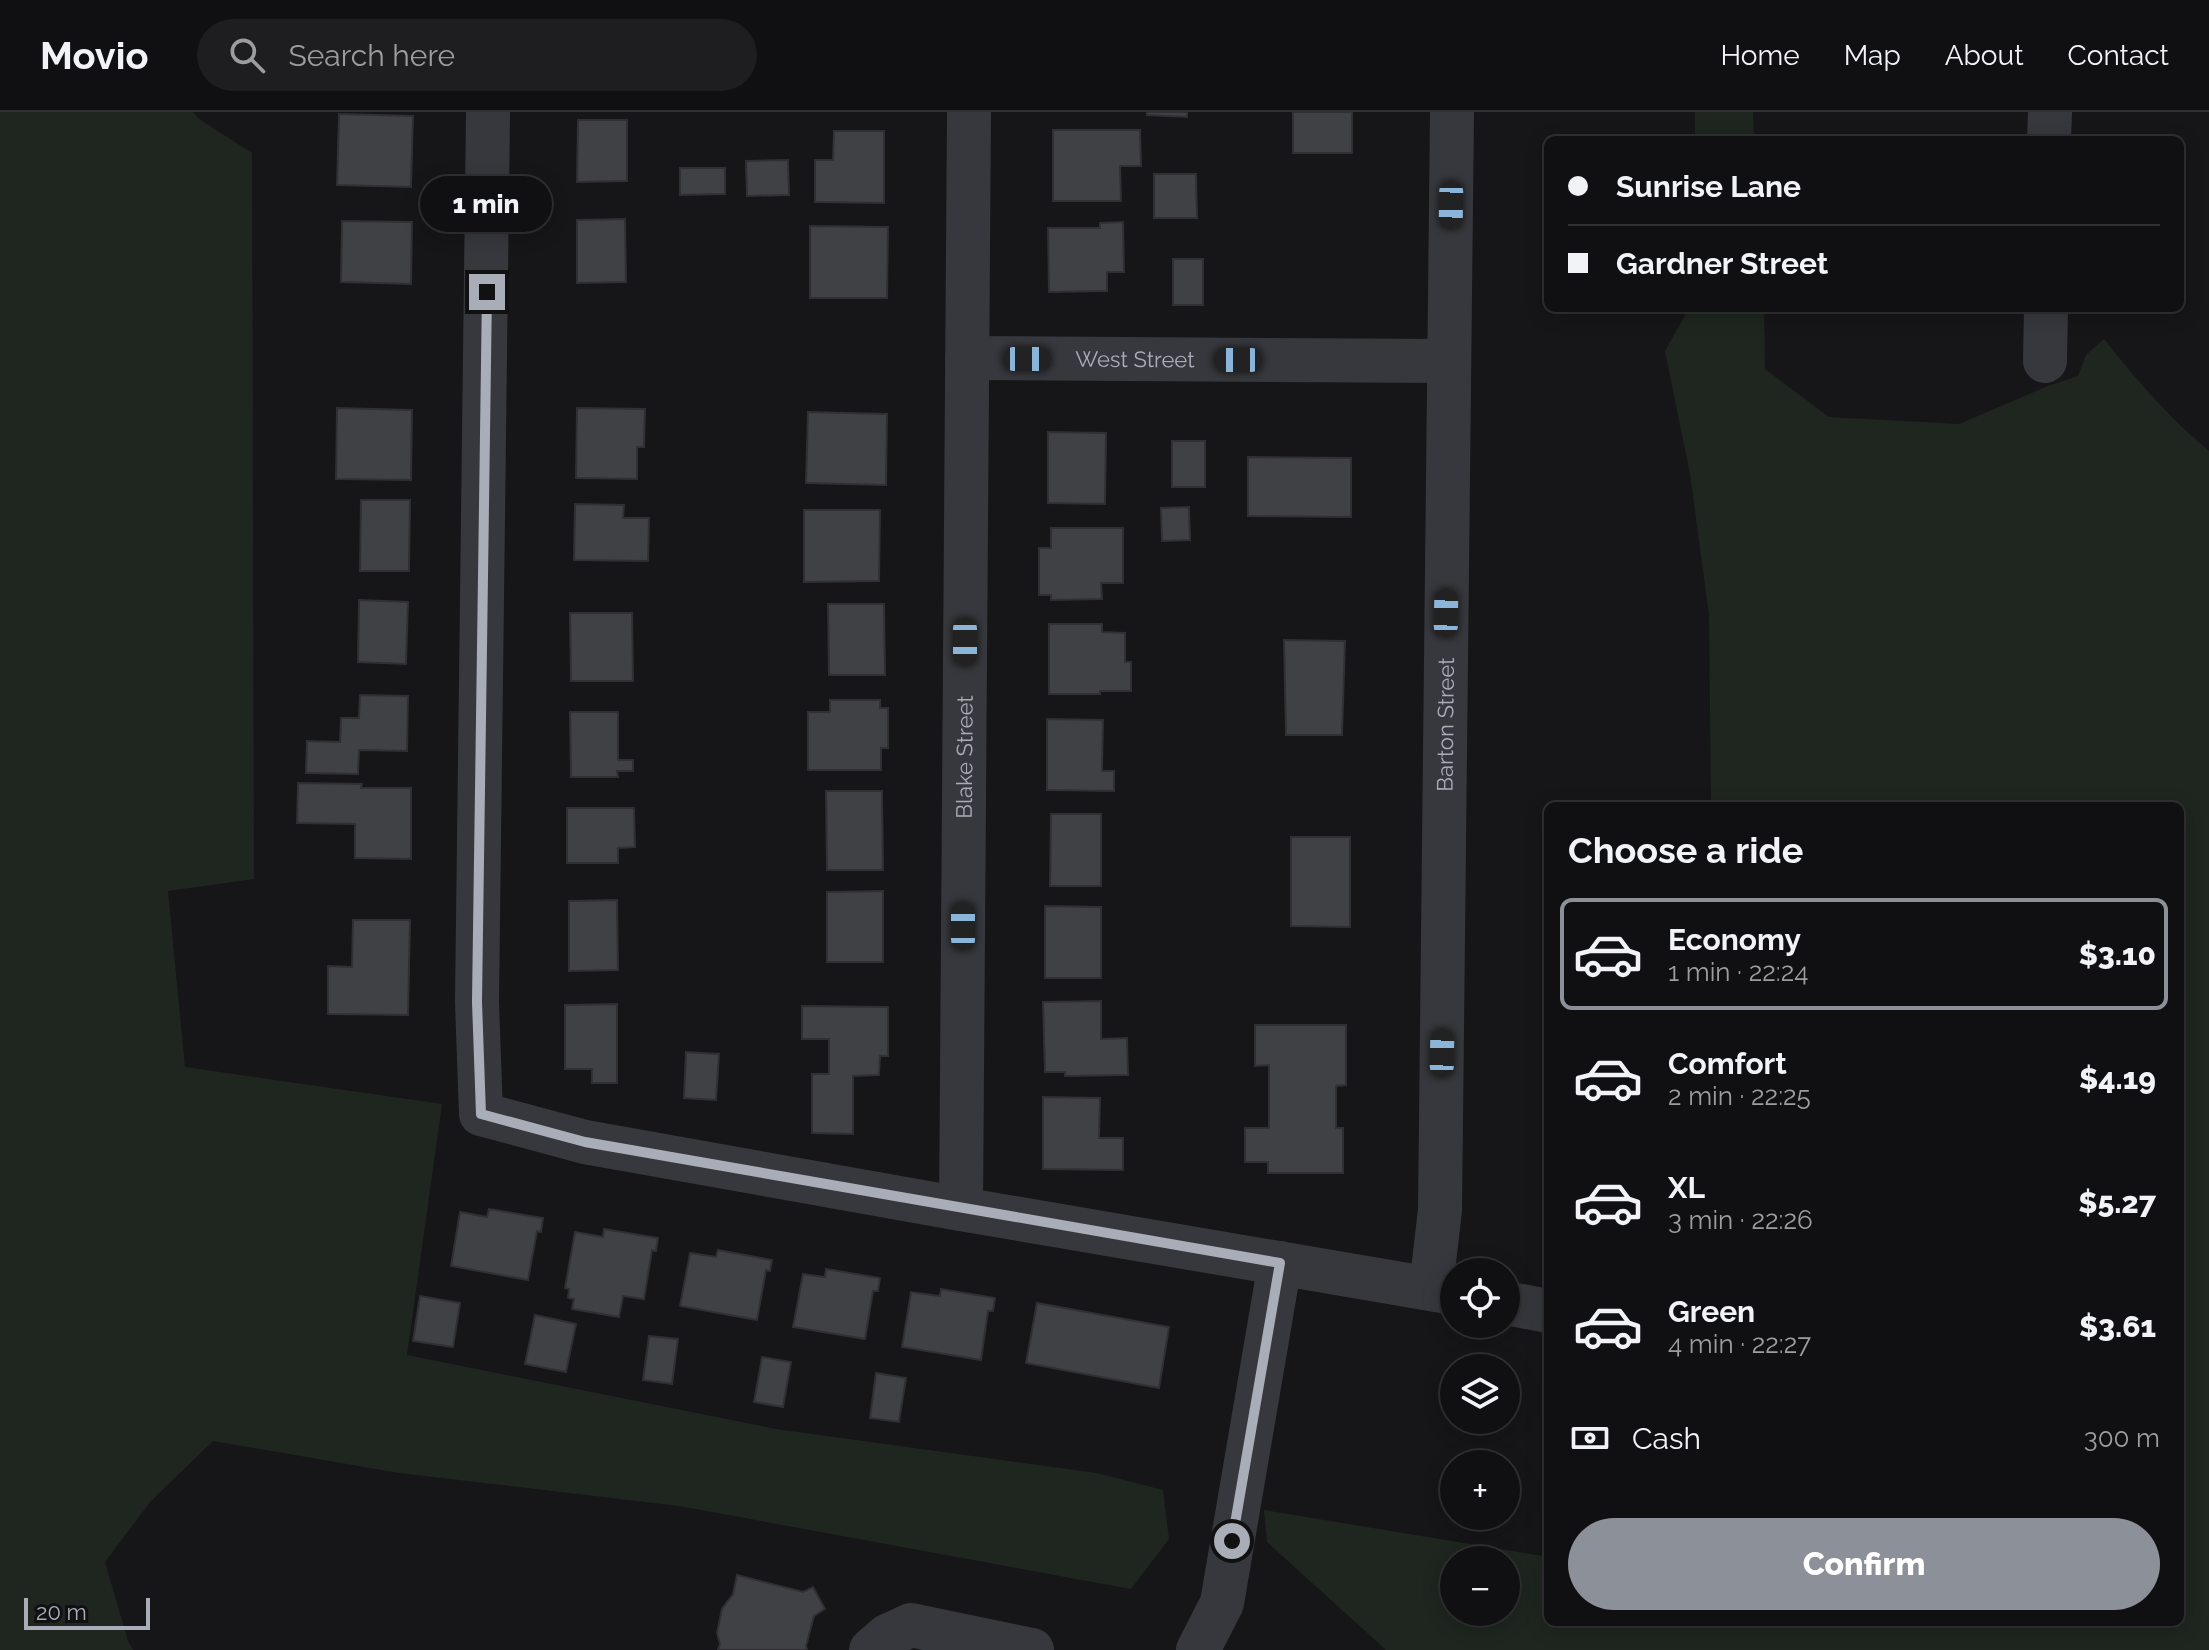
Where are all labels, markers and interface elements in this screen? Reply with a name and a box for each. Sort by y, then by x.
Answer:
search box [197,19,757,91]
text: Movio [40,33,149,78]
icon: search [225,33,269,77]
text: Search here [289,38,455,73]
text: Home [1720,39,1800,72]
text: Map [1844,39,1901,72]
text: About [1945,39,2024,72]
text: Contact [2068,39,2169,72]
text: Sunrise Lane [1616,169,1801,204]
callout: 1 min [421,176,553,232]
car [1439,181,1463,229]
text: 1 min [453,189,519,219]
text: Gardner Street [1616,246,1828,281]
route end [469,274,505,310]
street label: West Street [1075,346,1195,372]
car [1003,347,1051,371]
car [1214,348,1262,372]
car [1434,589,1458,637]
car [953,618,977,666]
street label: Barton Street [1432,657,1459,792]
street label: Blake Street [951,695,978,819]
text: Choose a ride [1568,829,1803,871]
car [951,902,975,950]
icon: car [1572,918,1644,990]
text: Economy [1668,922,1801,957]
text: $3.10 [2079,937,2156,972]
text: 1 min · 22:24 [1668,957,1808,987]
car [1430,1029,1454,1077]
icon: car [1572,1042,1644,1114]
text: Comfort [1668,1046,1787,1081]
text: $4.19 [2079,1061,2156,1096]
text: 2 min · 22:25 [1668,1081,1811,1111]
icon: car [1572,1166,1644,1238]
text: XL [1668,1170,1705,1205]
text: $5.27 [2078,1185,2156,1220]
text: 3 min · 22:26 [1668,1205,1813,1235]
map controls [1440,1258,1520,1626]
button: locate [1440,1258,1520,1338]
icon: car [1572,1290,1644,1362]
text: Green [1668,1294,1755,1329]
text: $3.61 [2079,1309,2156,1344]
text: 4 min · 22:27 [1668,1329,1811,1359]
button: layers [1440,1354,1520,1434]
icon: cash [1568,1416,1612,1460]
text: Cash [1632,1421,1701,1456]
text: 300 m [2084,1423,2160,1453]
button: + [1440,1450,1520,1530]
button: Confirm [1568,1518,2160,1610]
route start [1214,1523,1250,1559]
button: − [1440,1546,1520,1626]
scale bar [24,1594,150,1630]
text: 20 m [36,1599,87,1625]

